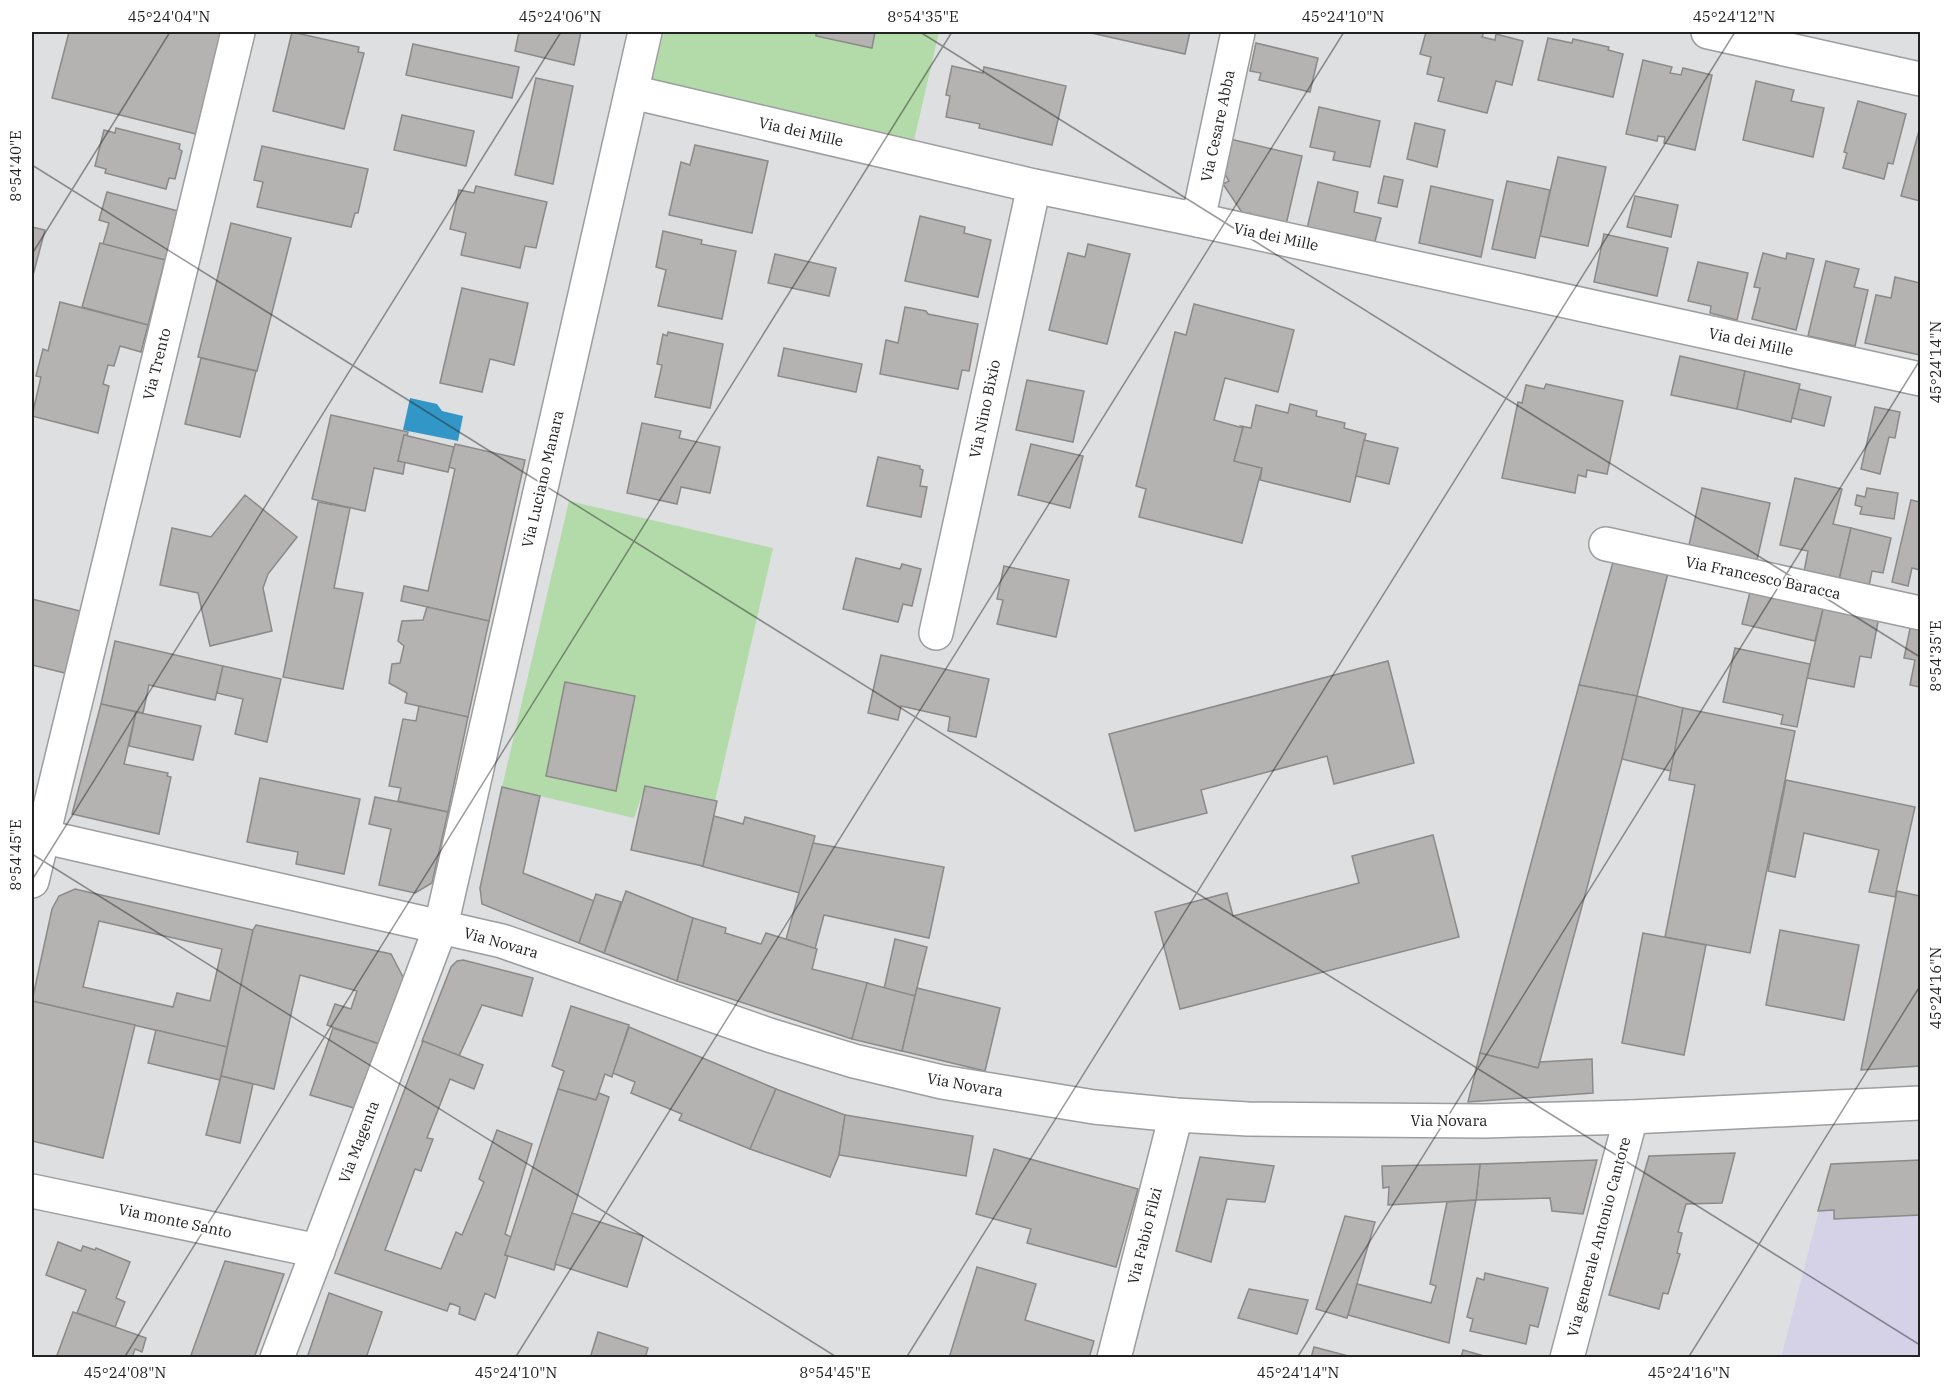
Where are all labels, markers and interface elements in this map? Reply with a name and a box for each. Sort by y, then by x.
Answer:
text: 45°24'04"N [128,7,210,26]
text: 45°24'06"N [519,7,601,26]
text: 8°54'35"E [887,7,959,26]
text: 45°24'10"N [1302,7,1384,26]
text: 45°24'12"N [1693,7,1775,26]
street label: Via Cesare Abba [1196,68,1239,184]
street label: Via dei Mille [757,113,845,150]
text: 8°54'40"E [6,130,25,202]
street label: Via dei Mille [1232,218,1320,255]
text: 45°24'14"N [1926,321,1945,403]
street label: Via dei Mille [1707,323,1795,360]
street label: Via Trento [138,326,175,402]
street label: Via Nino Bixio [965,358,1004,460]
street label: Via Luciano Manara [517,408,568,549]
street label: Via Francesco Baracca [1684,552,1843,603]
text: 8°54'35"E [1926,620,1945,692]
text: 8°54'45"E [6,819,25,891]
street label: Via Novara [462,923,541,962]
text: 45°24'16"N [1926,947,1945,1029]
street label: Via Novara [926,1068,1005,1101]
street label: Via Magenta [334,1098,383,1186]
street label: Via Novara [1411,1111,1487,1130]
street label: Via generale Antonio Cantore [1563,1135,1634,1339]
street label: Via Fabio Filzi [1123,1185,1166,1286]
street label: Via monte Santo [117,1199,234,1242]
text: 45°24'08"N [84,1363,166,1382]
text: 45°24'10"N [475,1363,557,1382]
text: 8°54'45"E [799,1363,871,1382]
text: 45°24'14"N [1257,1363,1339,1382]
text: 45°24'16"N [1648,1363,1730,1382]

